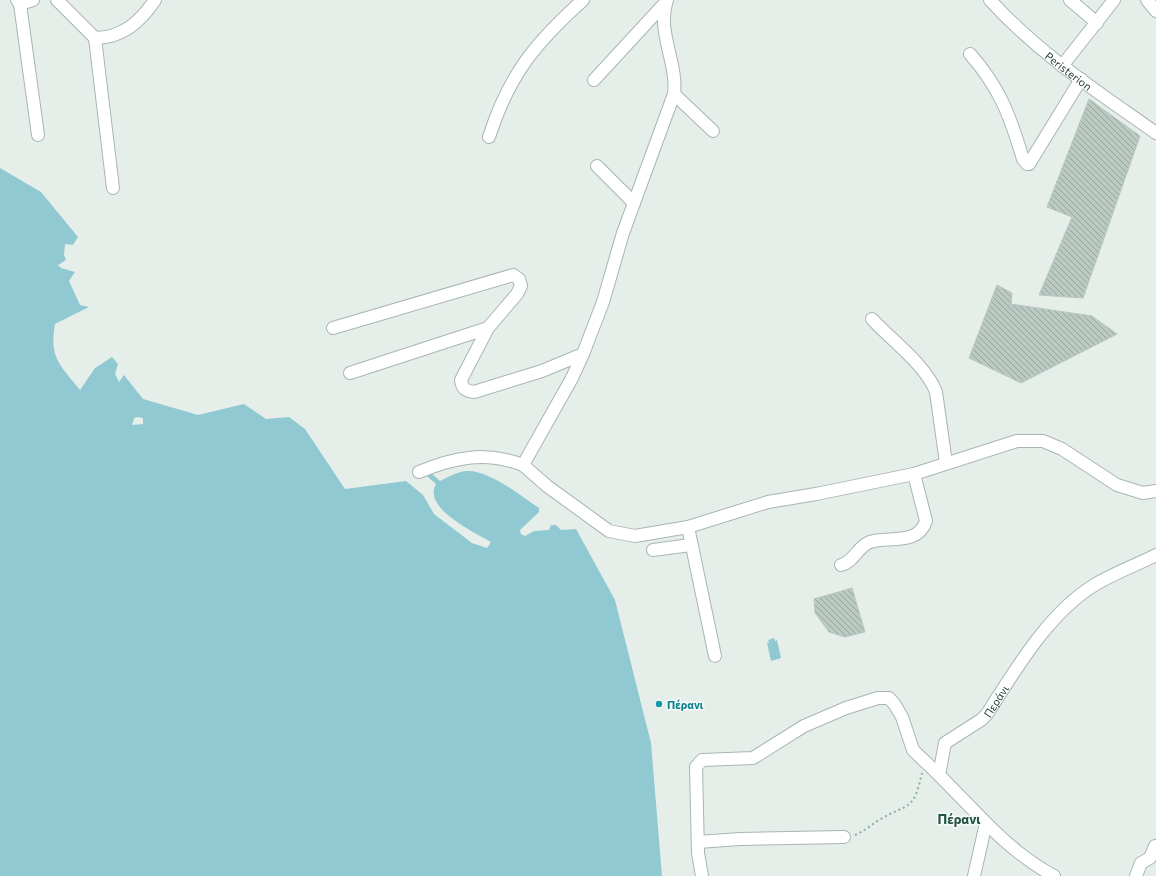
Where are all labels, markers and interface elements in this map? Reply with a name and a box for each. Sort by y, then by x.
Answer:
street label: Peristerion [1043,49,1095,92]
street label: Περάνι [980,682,1011,719]
place label: Πέρανι [667,698,704,711]
marker: Πέρανι [654,699,664,709]
district label: Πέρανι [938,811,981,827]

